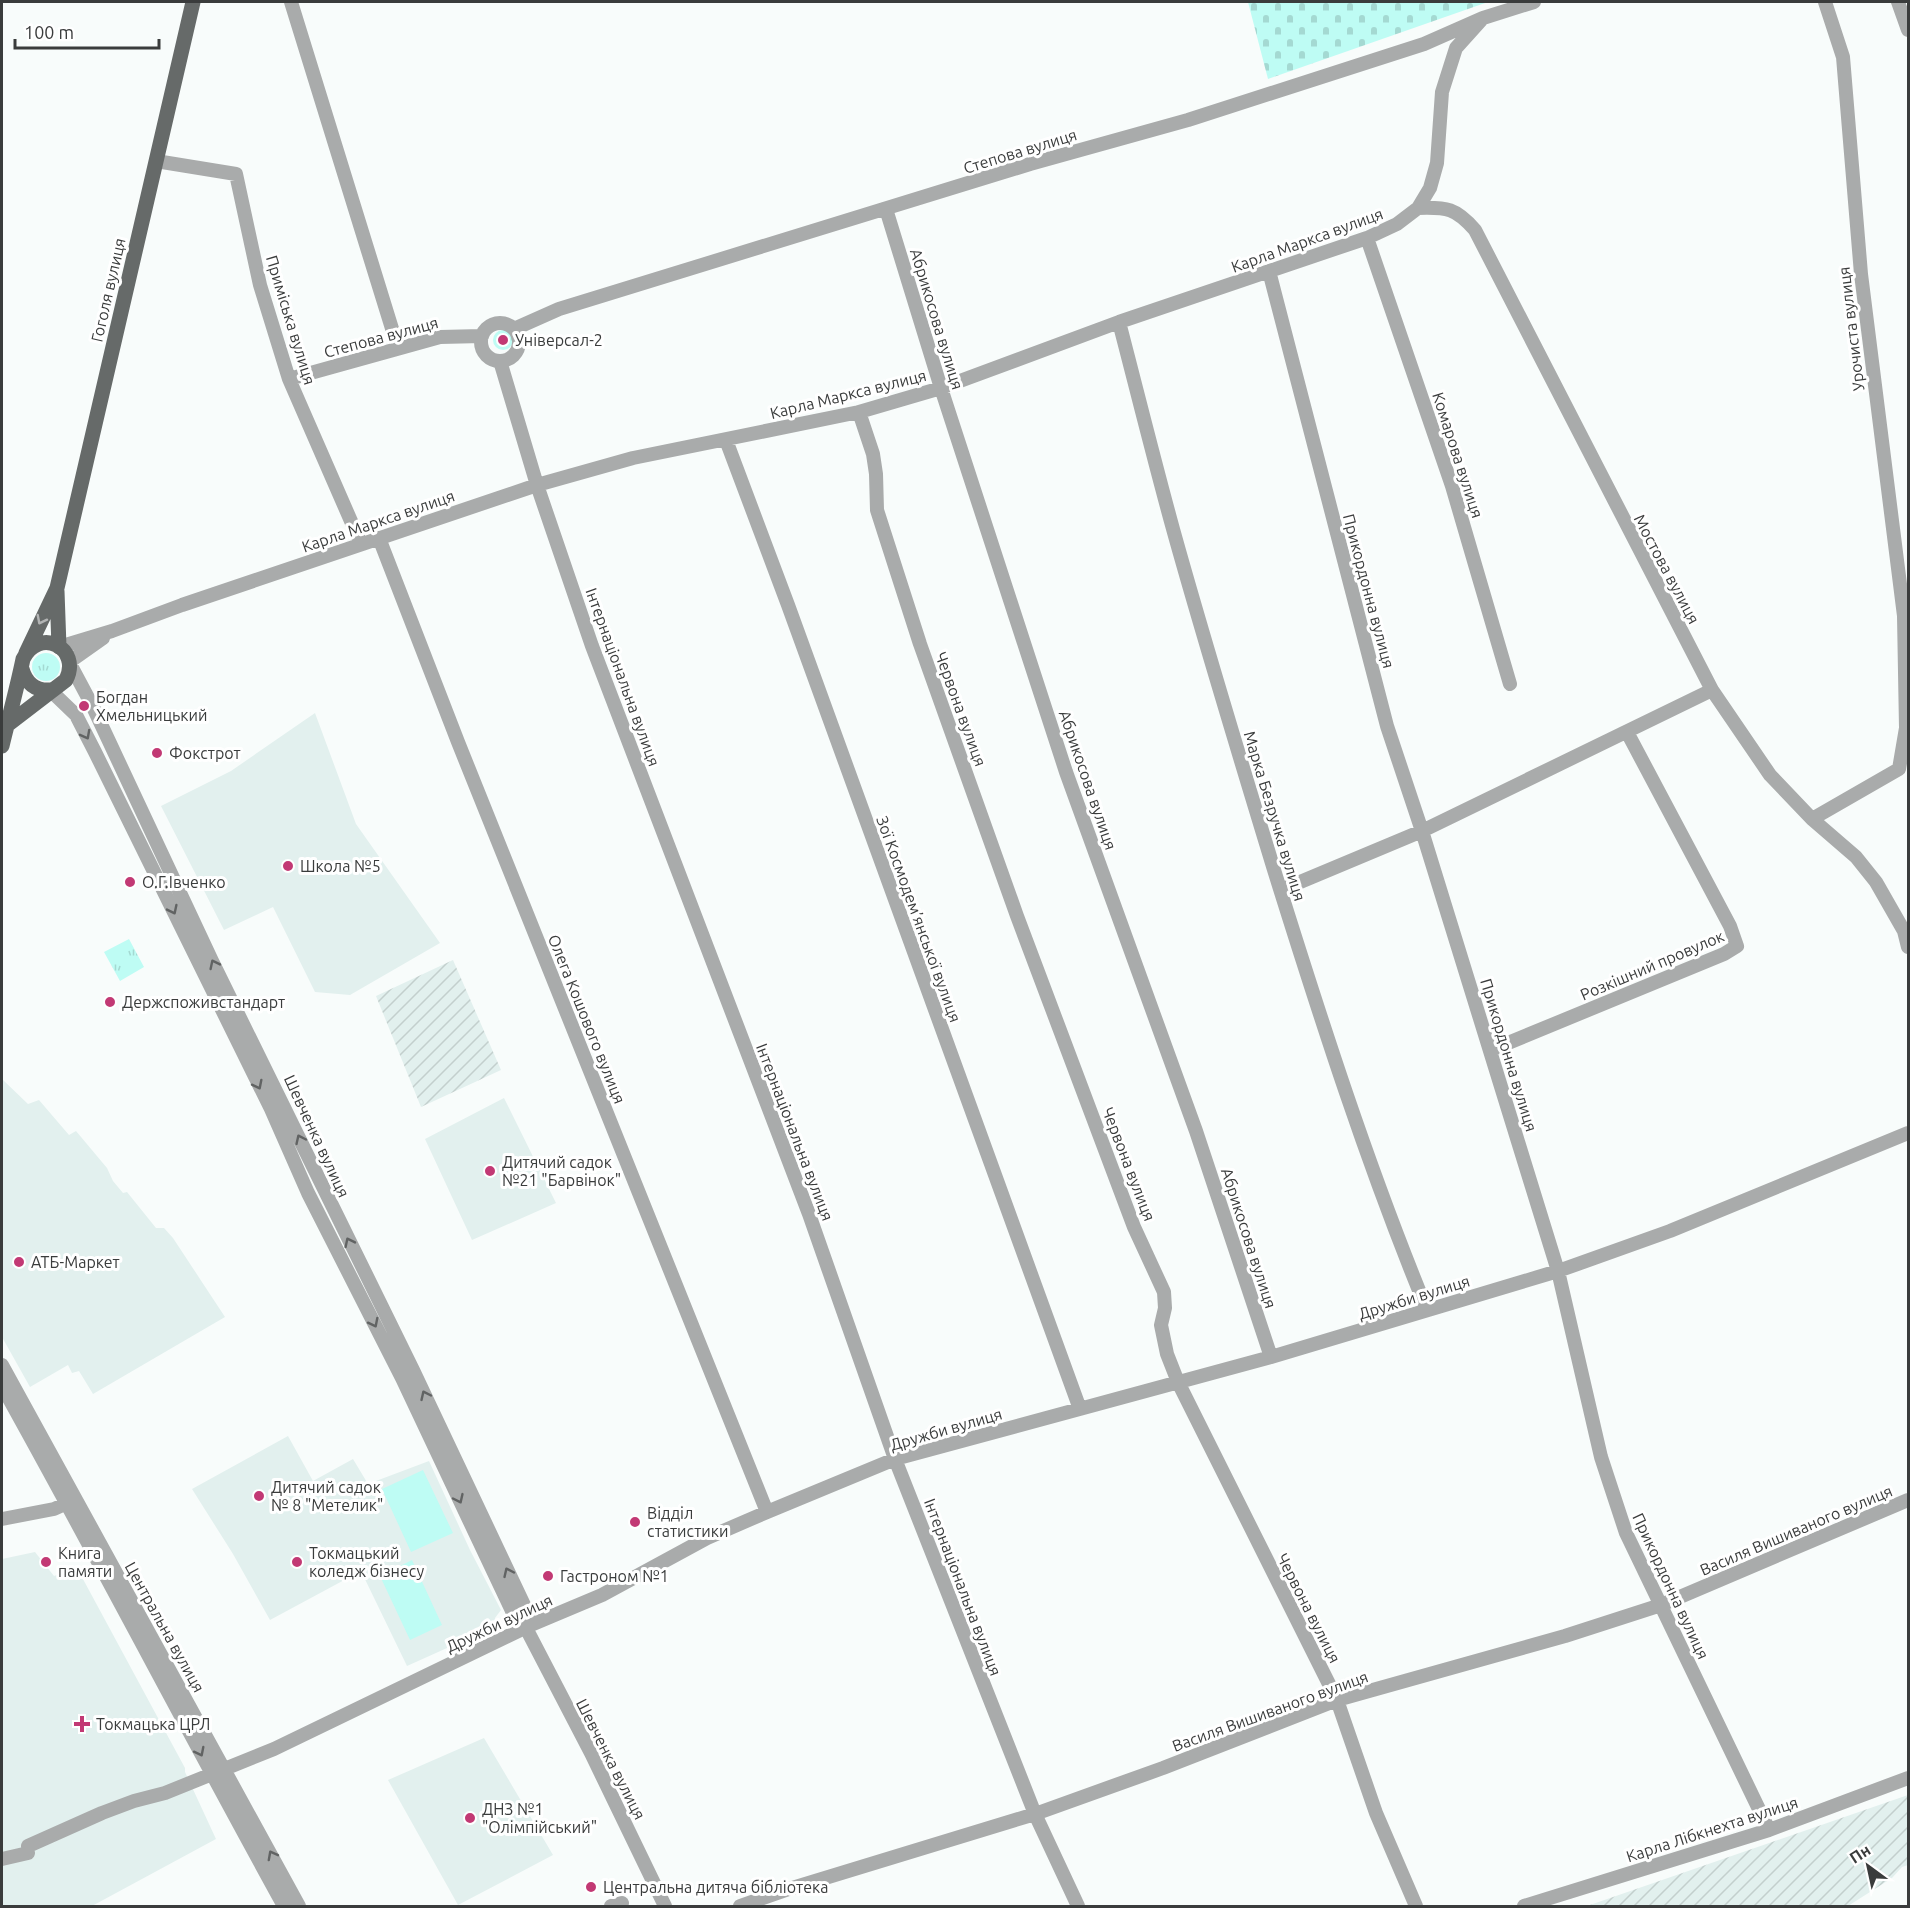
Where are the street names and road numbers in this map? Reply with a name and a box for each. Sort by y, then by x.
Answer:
street label: Степова вулиця [961,125,1079,177]
street label: Карла Маркса вулиця [1229,204,1385,276]
street label: Гоголя вулиця [87,236,129,344]
street label: Абрикосова вулиця [907,246,967,392]
street label: Приміська вулиця [263,253,319,387]
street label: Урочиста вулиця [1834,266,1868,392]
street label: Степова вулиця [322,313,440,361]
street label: Карла Маркса вулиця [768,366,928,422]
street label: Комарова вулиця [1429,390,1487,520]
street label: Карла Маркса вулиця [299,486,457,556]
street label: Мостова вулиця [1631,511,1703,627]
street label: Прикордонна вулиця [1340,512,1398,670]
street label: Інтернаціональна вулиця [582,585,664,769]
street label: Червона вулиця [932,649,990,769]
street label: Абрикосова вулиця [1056,708,1120,852]
street label: Марка Безручка вулиця [1241,729,1309,903]
street label: Зої Космодем’янської вулиця [873,813,965,1025]
street label: Розкішний провулок [1577,927,1727,1003]
street label: Олега Кошового вулиця [545,932,629,1106]
street label: Прикордонна вулиця [1477,976,1541,1134]
street label: Інтернаціональна вулиця [753,1041,837,1223]
street label: Шевченка вулиця [281,1072,353,1200]
street label: Червона вулиця [1099,1105,1159,1223]
street label: Абрикосова вулиця [1218,1166,1280,1310]
street label: Дружби вулиця [1356,1271,1472,1323]
street label: Дружби вулиця [888,1404,1004,1454]
street label: Василя Вишиваного вулиця [1697,1481,1895,1579]
street label: Інтернаціональна вулиця [921,1496,1005,1678]
street label: Прикордонна вулиця [1629,1510,1713,1662]
street label: Червона вулиця [1274,1550,1344,1666]
street label: Центральна вулиця [122,1559,208,1695]
street label: Дружби вулиця [443,1590,555,1656]
street label: Василя Вишиваного вулиця [1170,1667,1370,1755]
street label: Шевченка вулиця [573,1696,649,1822]
street label: Карла Лібкнехта вулиця [1624,1793,1800,1865]

